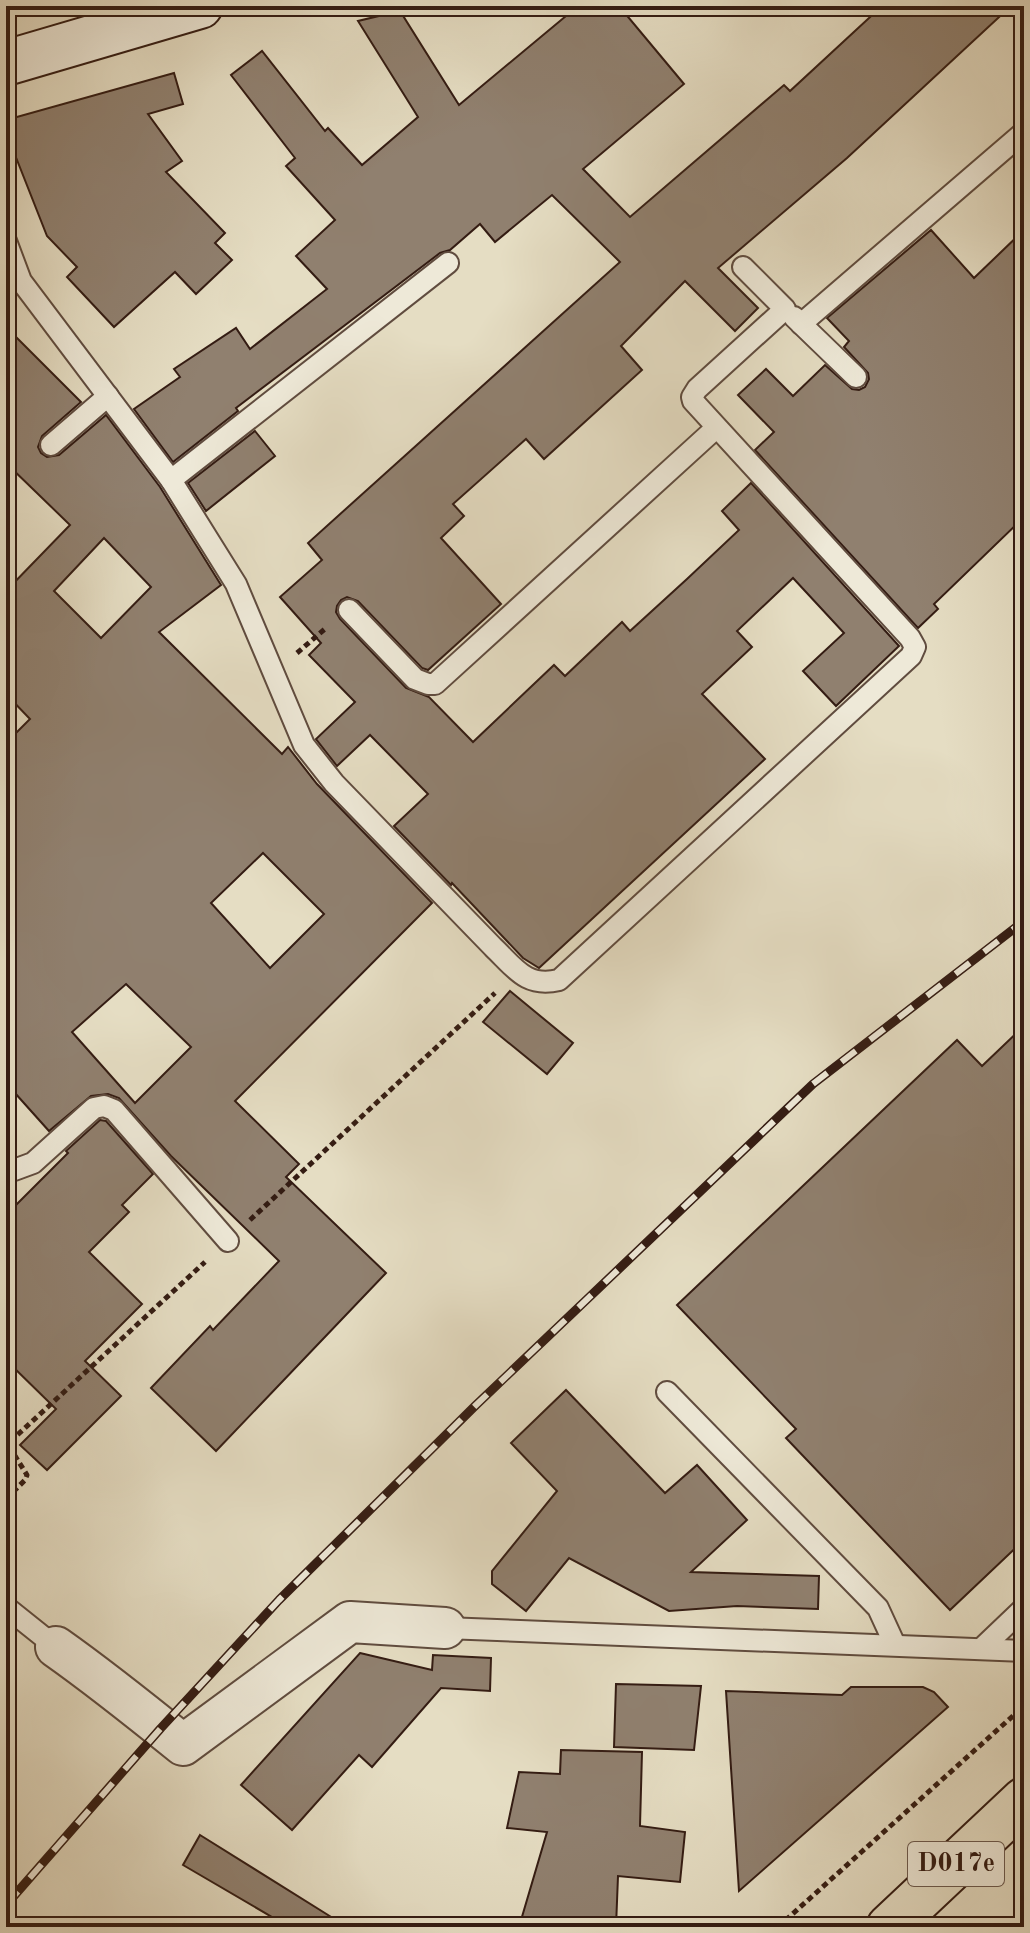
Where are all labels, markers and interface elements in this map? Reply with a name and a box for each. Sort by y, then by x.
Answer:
road number: D017e [908,1842,1004,1886]

